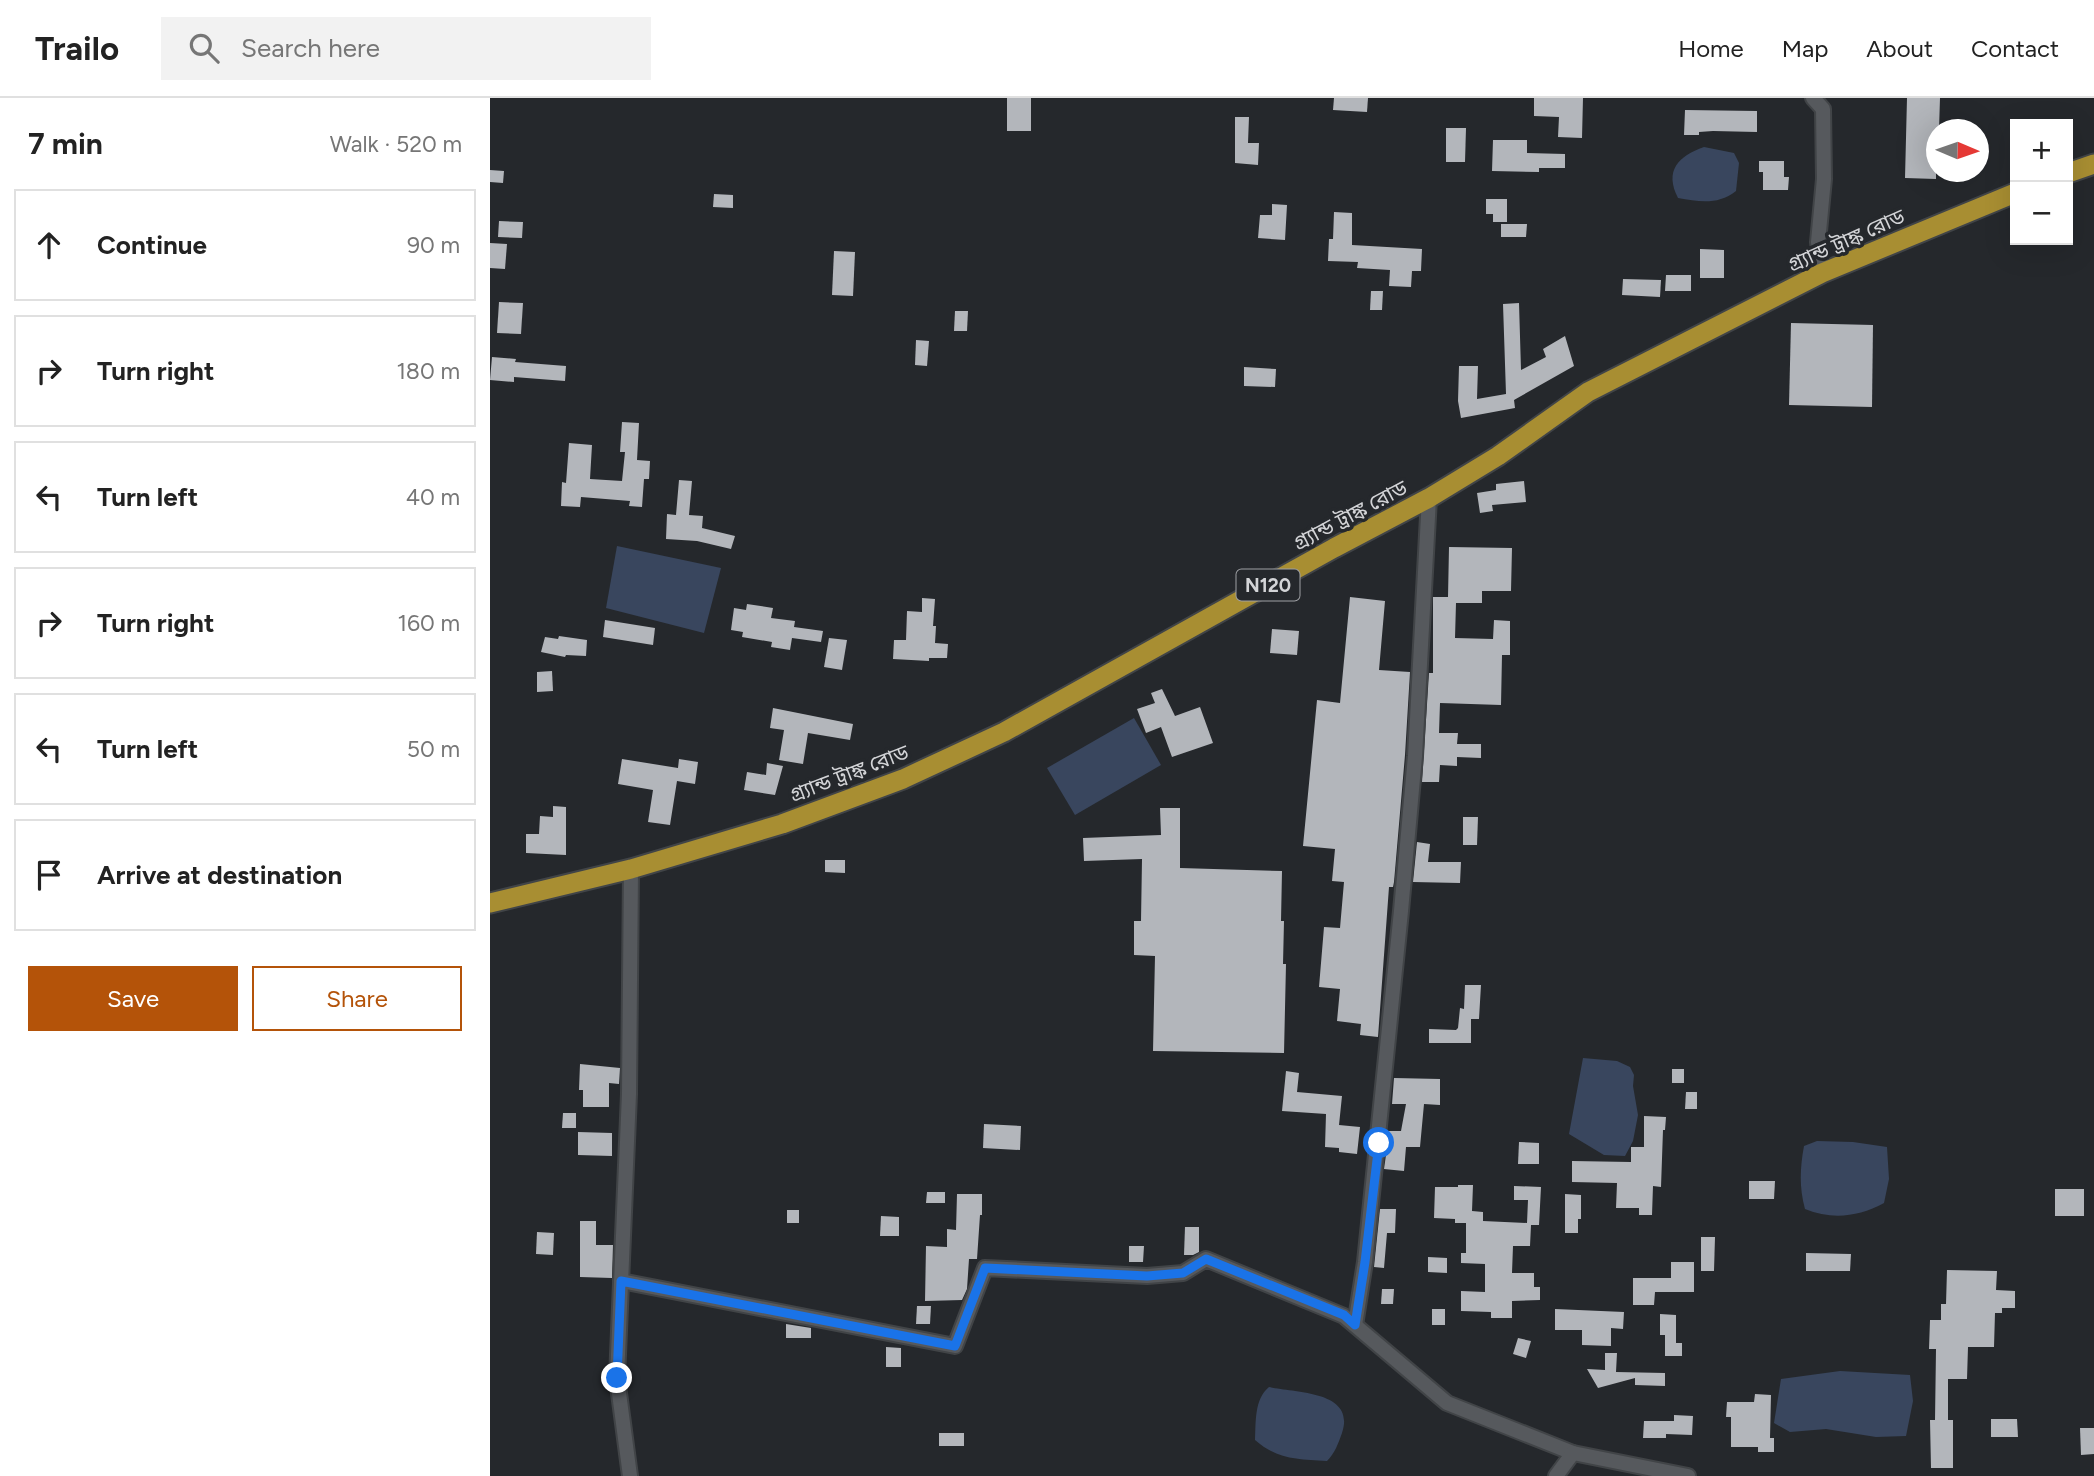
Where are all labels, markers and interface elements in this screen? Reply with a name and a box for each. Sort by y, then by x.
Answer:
search box [161,17,651,80]
text: Trailo [35,29,119,68]
icon: search [185,29,223,67]
text: Search here [241,32,380,64]
text: Home [1678,34,1744,63]
text: Map [1782,34,1828,63]
text: About [1866,34,1933,63]
text: Contact [1971,34,2059,63]
north arrow [1926,119,1989,182]
map controls [2010,119,2073,245]
button: + [2010,119,2073,182]
text: 7 min [28,125,103,162]
text: Walk · 520 m [330,130,462,158]
button: − [2010,182,2073,245]
street label: গ্র্যান্ড ট্রাঙ্ক রোড [1784,203,1909,277]
icon: ahead [30,226,68,264]
text: Continue [97,229,207,261]
text: 90 m [407,231,460,259]
icon: right [30,352,68,390]
text: Turn right [97,355,214,387]
text: 180 m [396,357,460,385]
street label: গ্র্যান্ড ট্রাঙ্ক রোড [1289,474,1412,555]
icon: left [30,478,68,516]
text: Turn left [97,481,198,513]
text: 40 m [406,483,460,511]
road number: N120 [1236,570,1300,600]
icon: right [30,604,68,642]
text: Turn right [97,607,214,639]
text: 160 m [397,609,460,637]
icon: left [30,730,68,768]
text: Turn left [97,733,198,765]
text: 50 m [407,735,460,763]
street label: গ্র্যান্ড ট্রাঙ্ক রোড [786,739,913,807]
icon: arrive [30,856,68,894]
text: Arrive at destination [97,859,342,891]
button: Save [28,966,238,1031]
button: Share [252,966,462,1031]
route start [1363,1127,1394,1158]
route end [601,1362,632,1393]

